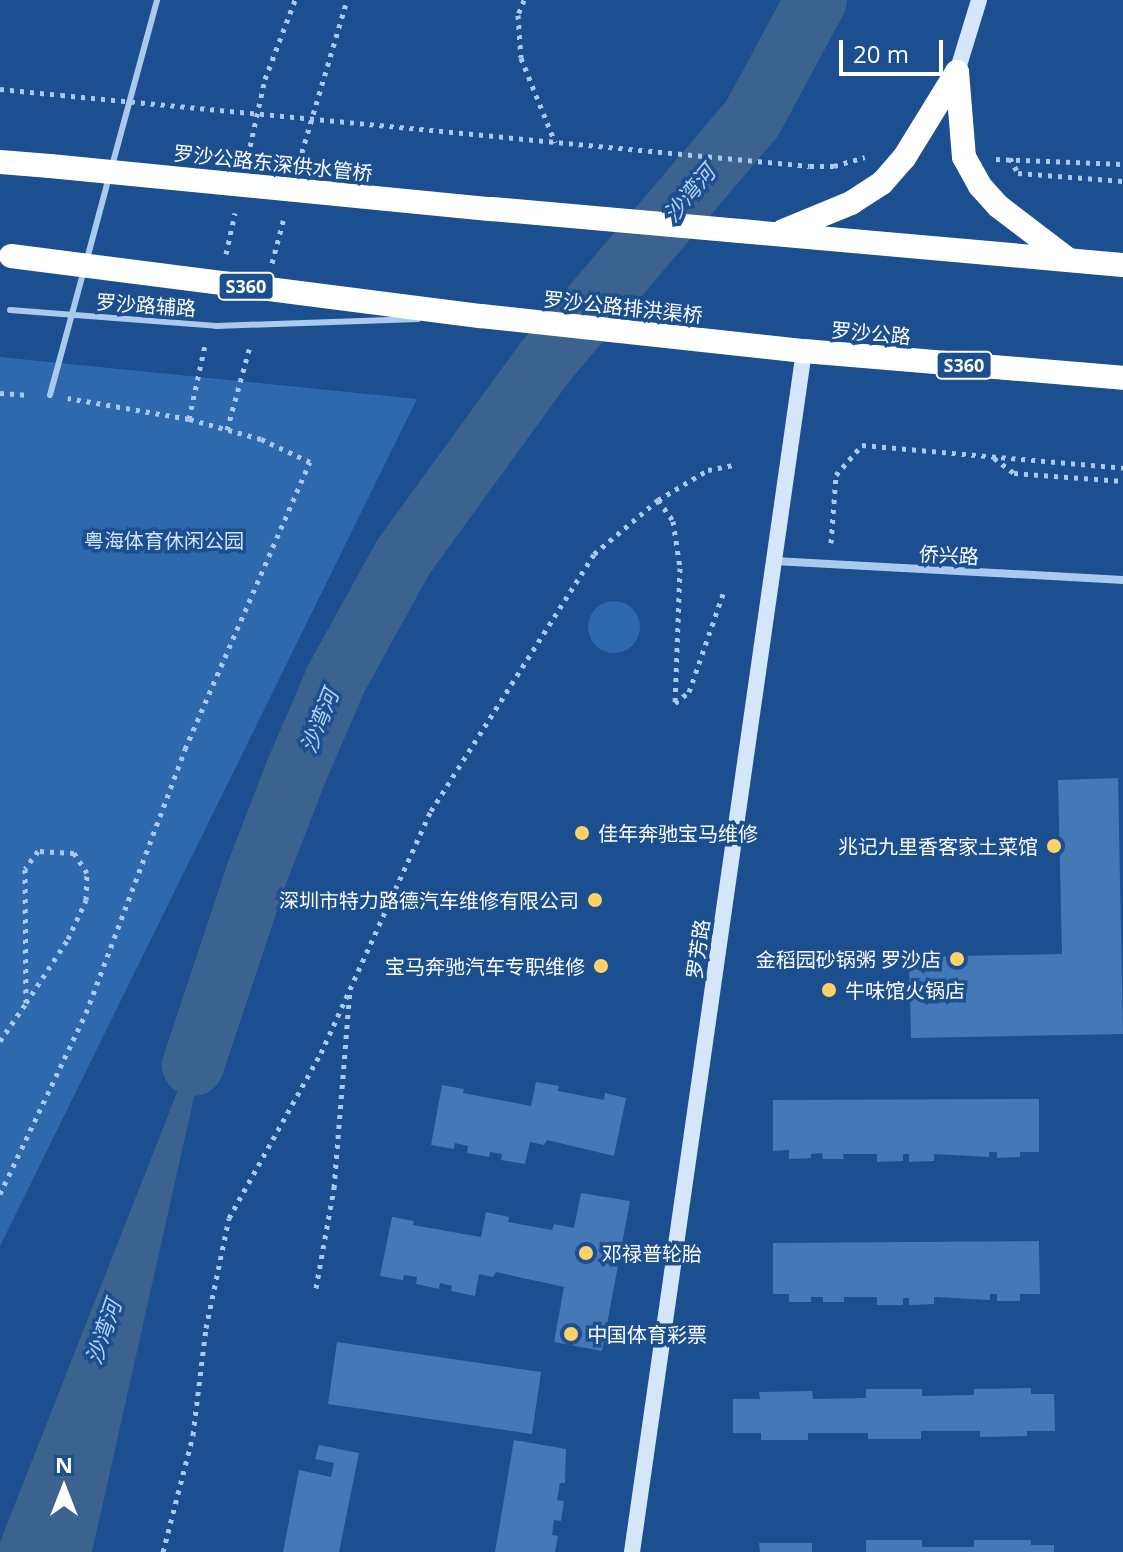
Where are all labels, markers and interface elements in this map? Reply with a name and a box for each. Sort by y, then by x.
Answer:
scale bar [843,24,947,74]
text: 20 m [853,37,909,70]
street label: 罗沙公路东深供水管桥 [172,141,374,185]
water label: 沙湾河 [658,159,720,227]
road number: S360 [216,272,276,300]
street label: 罗沙公路排洪渠桥 [542,287,704,327]
street label: 罗沙路辅路 [95,290,197,320]
street label: 罗沙公路 [830,318,912,348]
road number: S360 [934,351,994,379]
park label: 粤海体育休闲公园 [84,528,244,552]
street label: 侨兴路 [918,541,980,569]
water label: 沙湾河 [294,685,344,757]
place label: 佳年奔驰宝马维修 [598,821,758,845]
marker: 佳年奔驰宝马维修 [573,824,591,842]
place label: 兆记九里香客家土菜馆 [838,834,1038,858]
marker: 兆记九里香客家土菜馆 [1045,837,1063,855]
place label: 深圳市特力路德汽车维修有限公司 [279,888,579,912]
marker: 深圳市特力路德汽车维修有限公司 [586,891,604,909]
street label: 罗芳路 [682,918,714,980]
place label: 金稻园砂锅粥 罗沙店 [756,947,941,971]
marker: 金稻园砂锅粥 罗沙店 [948,950,966,968]
place label: 宝马奔驰汽车专职维修 [385,954,585,978]
marker: 宝马奔驰汽车专职维修 [592,957,610,975]
place label: 牛味馆火锅店 [845,978,965,1002]
marker: 牛味馆火锅店 [820,981,838,999]
place label: 邓禄普轮胎 [602,1241,702,1265]
marker: 邓禄普轮胎 [577,1244,595,1262]
water label: 沙湾河 [80,1297,126,1367]
place label: 中国体育彩票 [587,1322,707,1346]
marker: 中国体育彩票 [562,1325,580,1343]
north arrow [24,1448,104,1528]
text: N [55,1449,73,1479]

